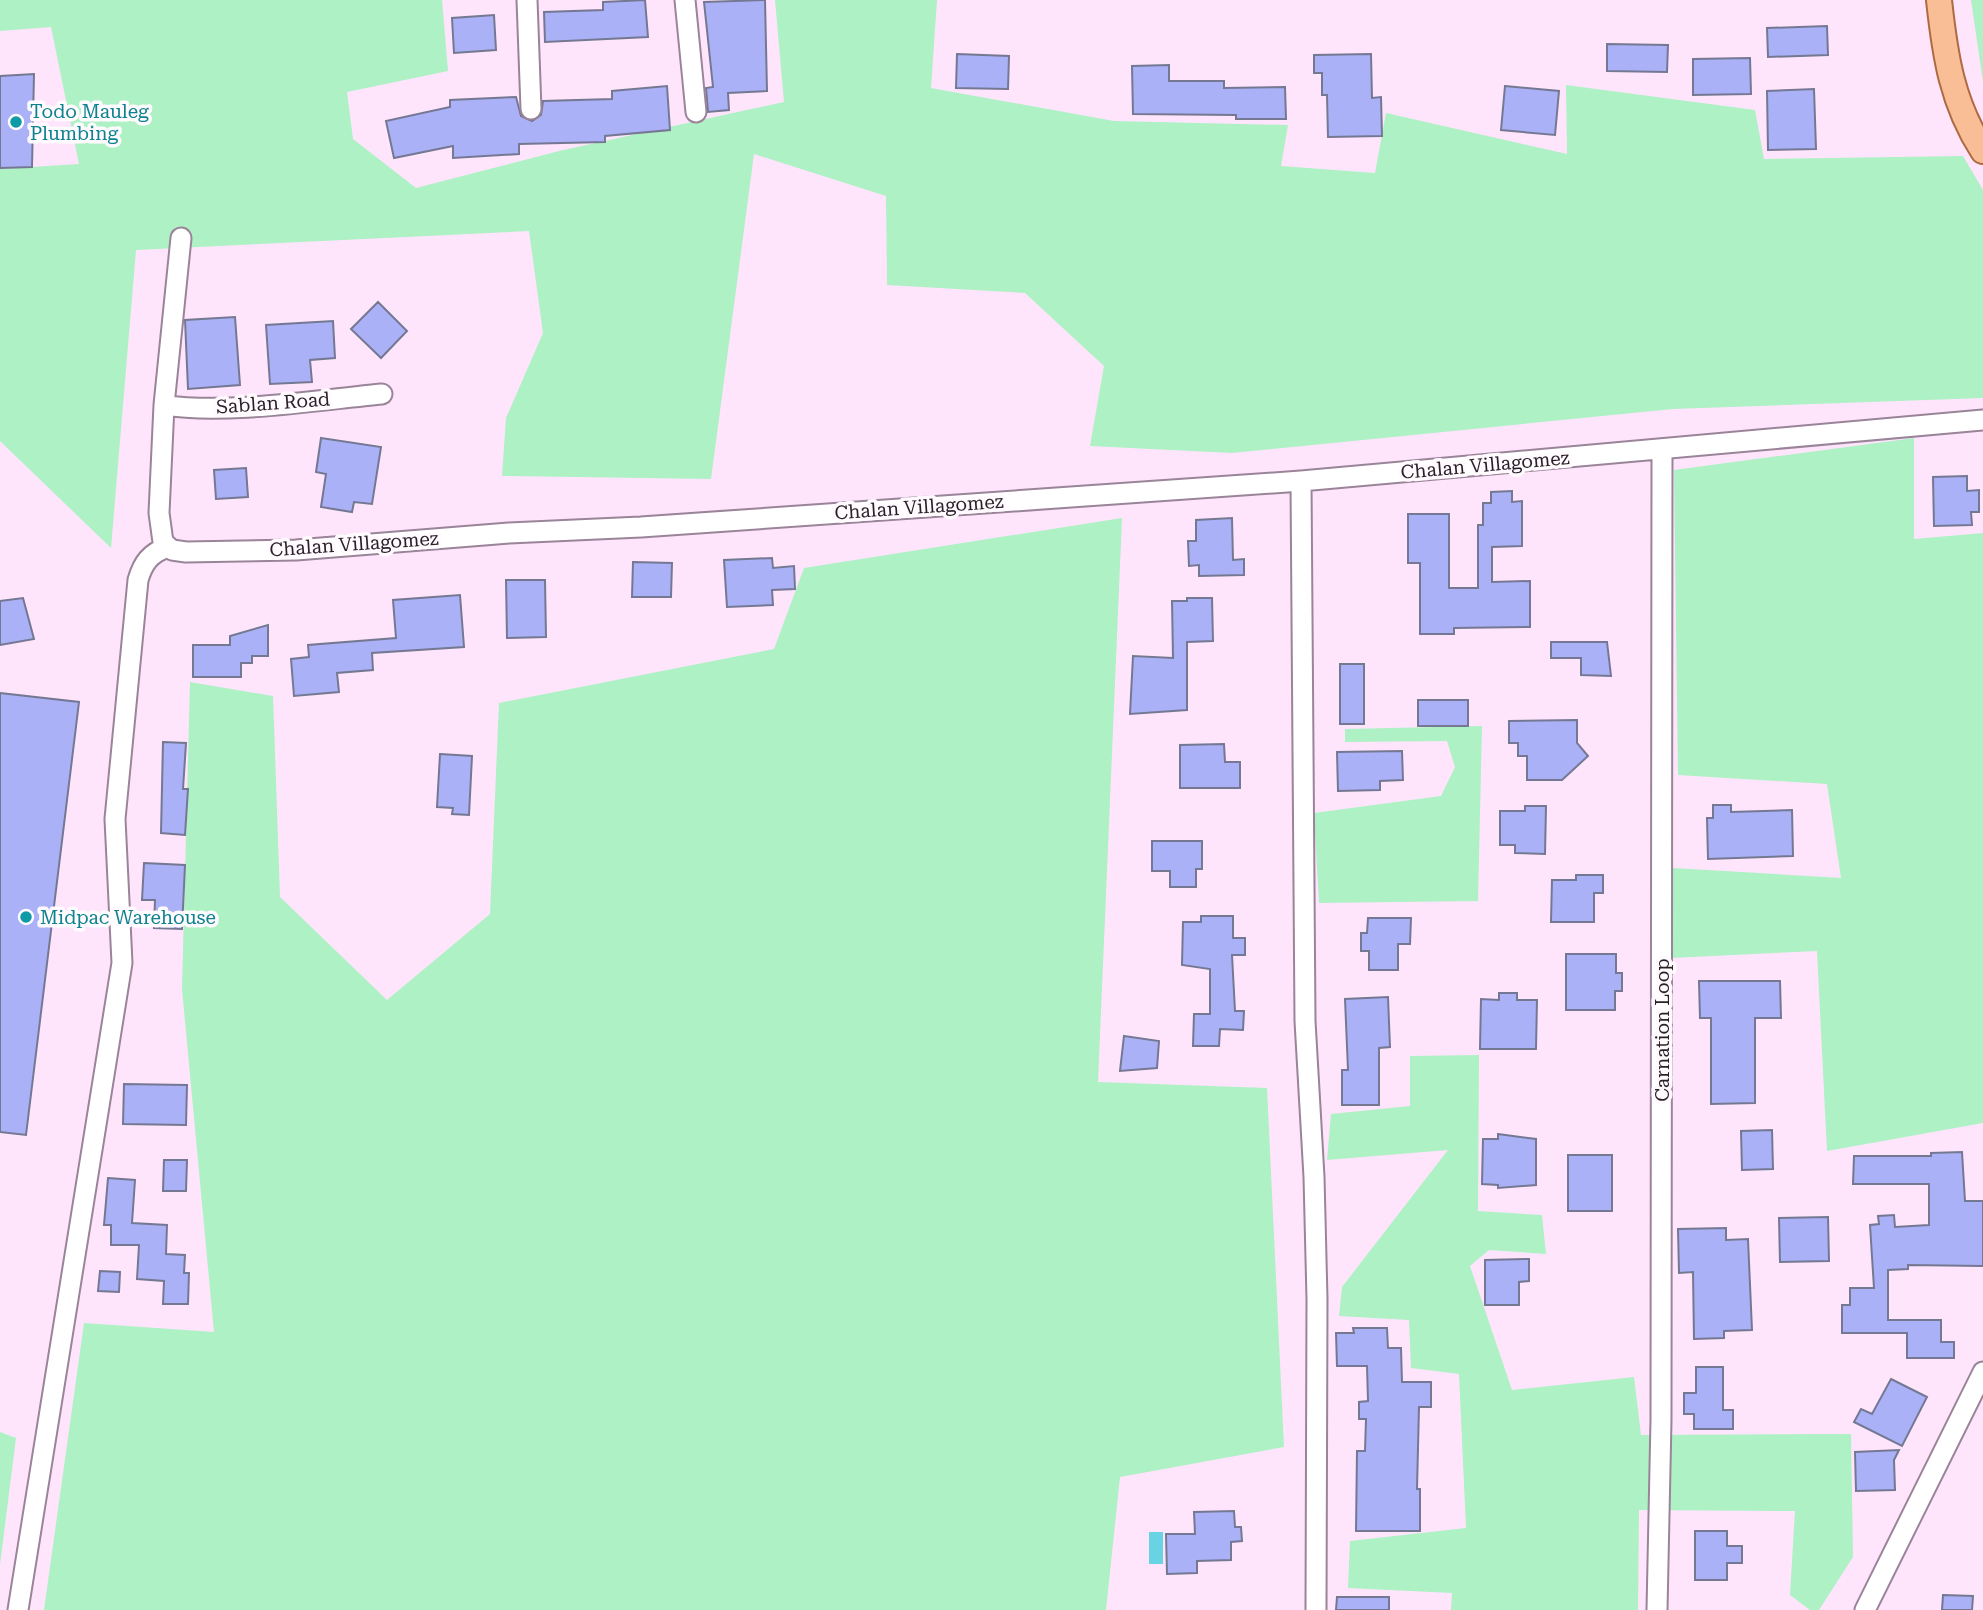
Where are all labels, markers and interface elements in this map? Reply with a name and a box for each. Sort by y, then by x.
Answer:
place label: Todo Mauleg Plumbing [30,100,149,145]
marker: Todo Mauleg Plumbing [8,114,24,130]
street label: Sablan Road [215,388,331,418]
street label: Chalan Villagomez [1400,446,1570,484]
street label: Chalan Villagomez [834,490,1004,524]
street label: Chalan Villagomez [269,527,439,561]
place label: Midpac Warehouse [40,906,216,929]
marker: Midpac Warehouse [18,909,34,925]
street label: Carnation Loop [1651,958,1674,1102]

